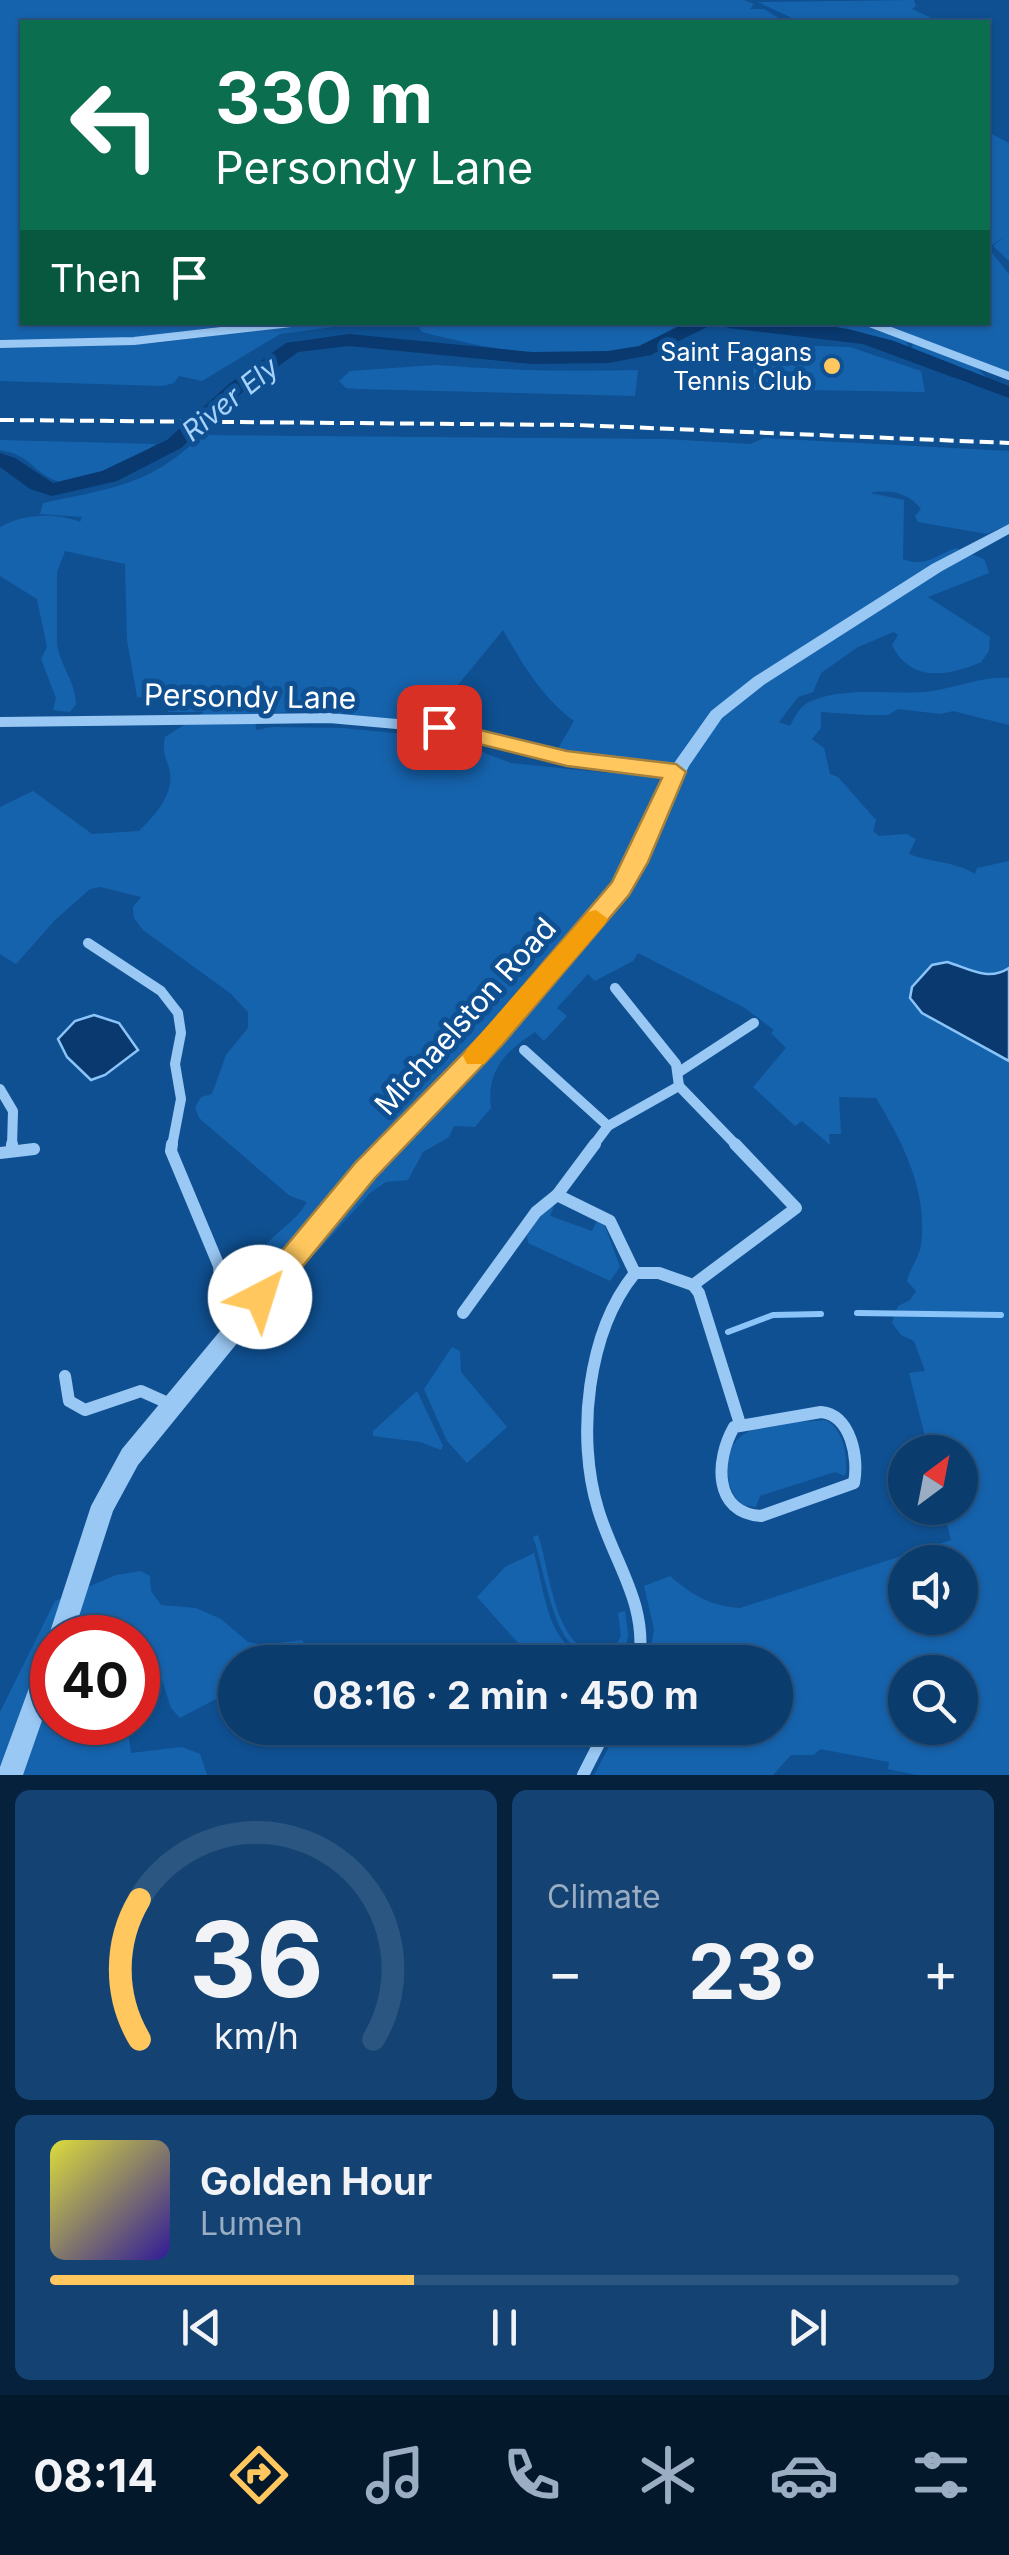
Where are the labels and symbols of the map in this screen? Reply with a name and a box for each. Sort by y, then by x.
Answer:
place label: Saint Fagans Tennis Club [660,337,812,396]
water label: River Ely [175,349,286,448]
marker: Saint Fagans Tennis Club [821,355,843,377]
street label: Persondy Lane [144,676,356,716]
pin [397,685,482,770]
street label: Michaelston Road [367,910,563,1122]
position arrow [208,1245,312,1349]
north arrow [888,1435,978,1525]
speed limit sign: 40 [30,1615,160,1745]

